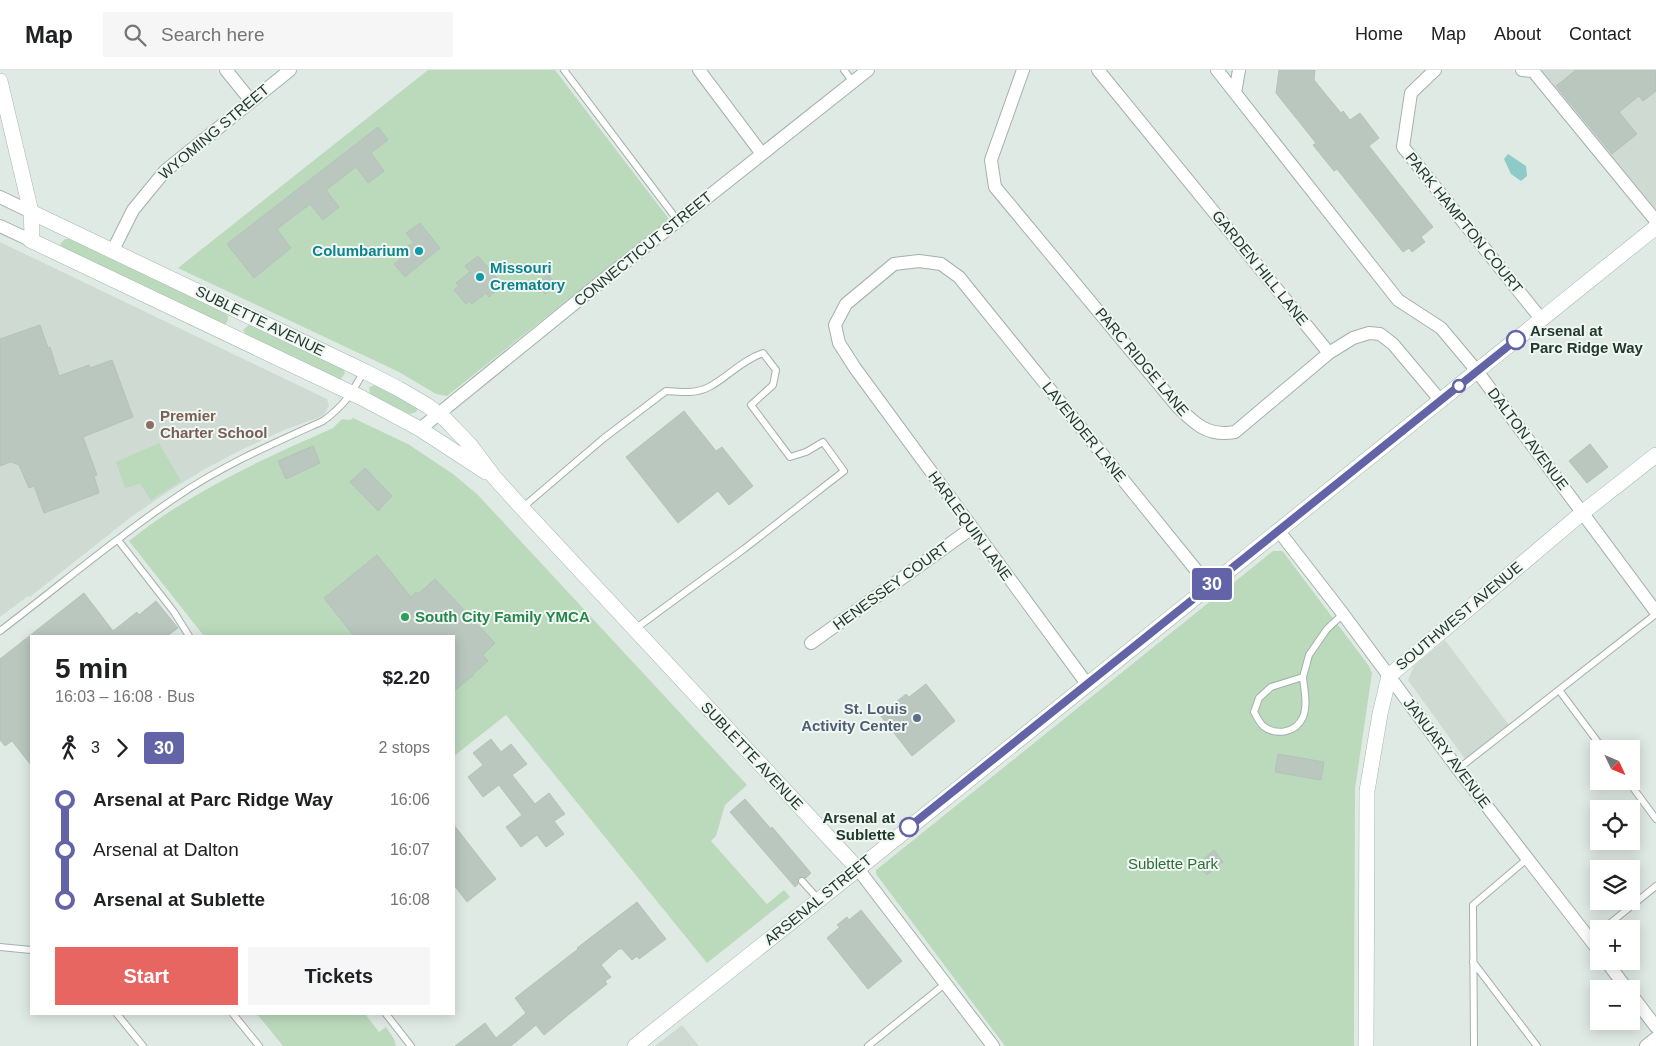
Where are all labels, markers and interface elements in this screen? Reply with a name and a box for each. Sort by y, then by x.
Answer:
search box [103,12,453,57]
text: Map [25,21,73,48]
icon: search [121,21,149,49]
text: Search here [161,24,265,45]
text: Home [1355,24,1403,44]
text: Map [1431,24,1466,44]
text: About [1494,24,1541,44]
text: Contact [1569,24,1631,44]
street label: WYOMING STREET [155,81,272,183]
street label: PARK HAMPTON COURT [1402,149,1526,296]
street label: CONNECTICUT STREET [570,188,715,309]
street label: GARDEN HILL LANE [1209,207,1312,329]
place label: Columbarium [312,242,409,259]
marker: Columbarium [413,245,425,257]
place label: Missouri Crematory [490,259,566,293]
marker: Missouri Crematory [474,271,486,283]
street label: SUBLETTE AVENUE [193,282,328,359]
street label: PARC RIDGE LANE [1092,304,1192,419]
place label: Arsenal at Parc Ridge Way [1530,322,1643,356]
marker: Arsenal at Parc Ridge Way [1506,330,1526,350]
street label: LAVENDER LANE [1039,378,1130,485]
unlabelled marker [1452,379,1466,393]
street label: DALTON AVENUE [1484,384,1572,493]
place label: Premier Charter School [160,407,268,441]
marker: Premier Charter School [144,419,156,431]
street label: HARLEQUIN LANE [925,468,1016,584]
street label: HENESSEY COURT [830,538,952,633]
street label: SOUTHWEST AVENUE [1392,558,1525,673]
line badge: 30 [1190,568,1234,600]
text: 30 [1202,574,1222,594]
place label: South City Family YMCA [415,608,590,625]
marker: South City Family YMCA [399,611,411,623]
text: 5 min [55,653,128,684]
text: $2.20 [382,667,430,688]
text: 16:03 – 16:08 · Bus [55,688,195,705]
street label: JANUARY AVENUE [1400,694,1494,811]
street label: SUBLETTE AVENUE [698,698,807,813]
place label: St. Louis Activity Center [801,700,907,734]
marker: St. Louis Activity Center [911,712,923,724]
icon: walk [55,734,83,762]
icon: forward [108,734,136,762]
text: 30 [154,738,174,758]
text: 3 [91,739,100,756]
text: 2 stops [378,739,430,756]
north arrow [1590,740,1640,790]
map controls [1590,740,1640,1030]
text: Arsenal at Parc Ridge Way [93,789,333,810]
text: 16:06 [390,791,430,808]
button: locate [1590,800,1640,850]
place label: Arsenal at Sublette [822,809,895,843]
marker: Arsenal at Sublette [899,817,919,837]
text: Arsenal at Dalton [93,839,239,860]
text: 16:07 [390,841,430,858]
street label: ARSENAL STREET [761,851,875,948]
park label: Sublette Park [1128,855,1219,872]
button: layers [1590,860,1640,910]
text: Arsenal at Sublette [93,889,265,910]
text: 16:08 [390,891,430,908]
button: + [1590,920,1640,970]
button: Start [55,947,238,1005]
button: Tickets [248,947,430,1005]
button: − [1590,980,1640,1030]

